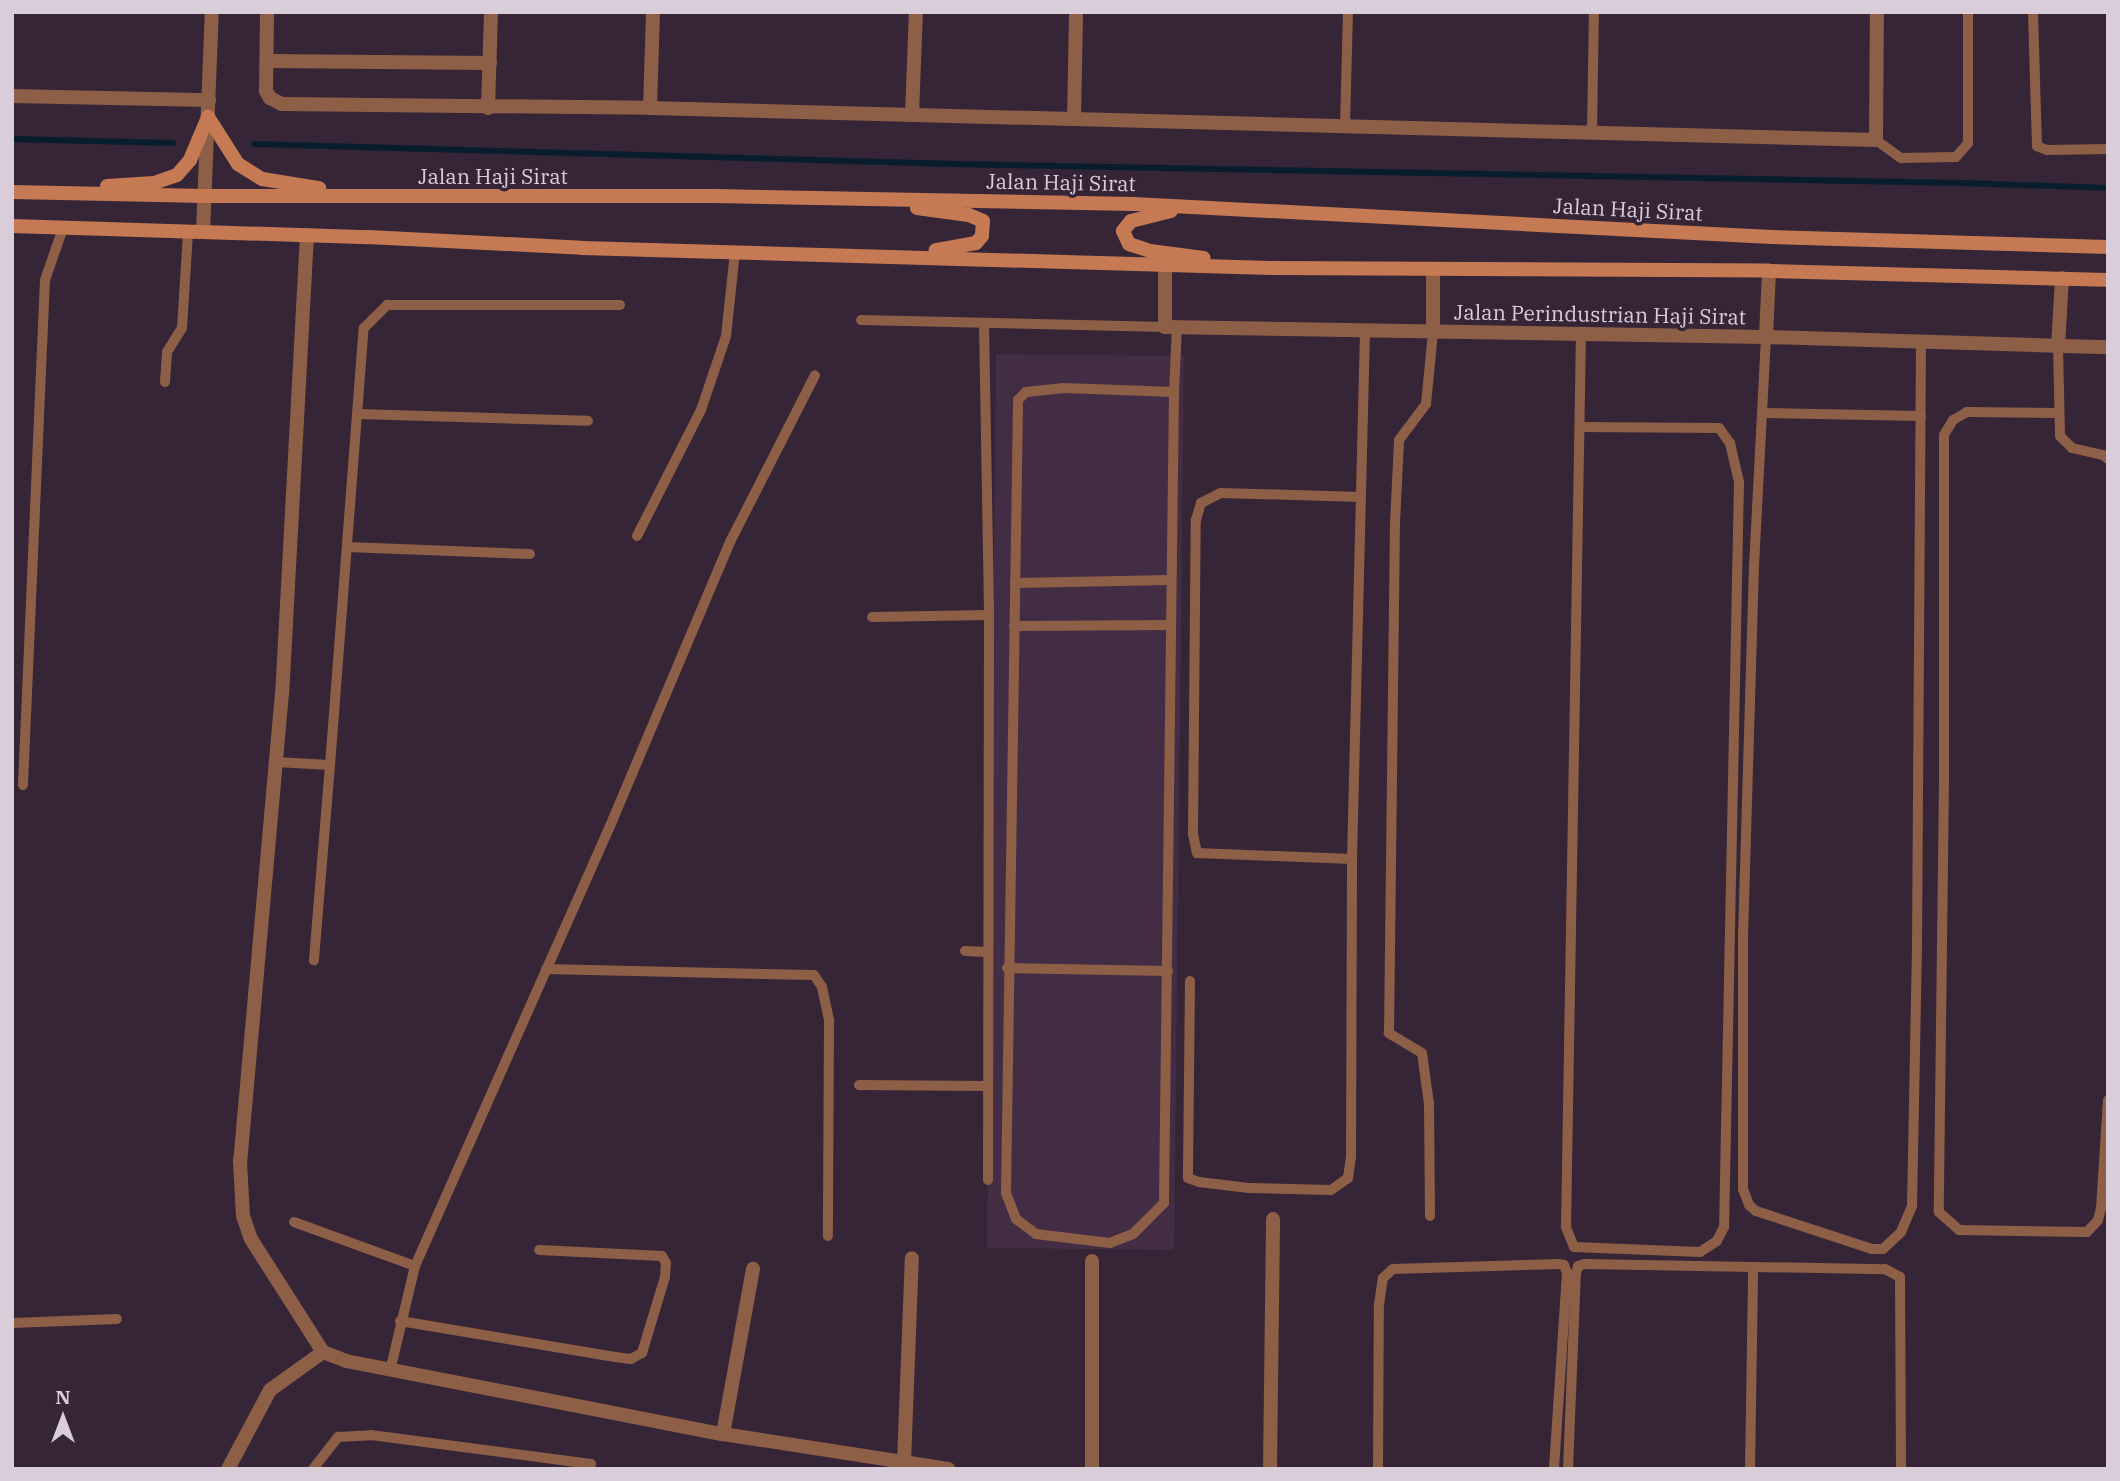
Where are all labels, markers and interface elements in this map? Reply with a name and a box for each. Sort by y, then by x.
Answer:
street label: Jalan Haji Sirat [418,163,568,189]
street label: Jalan Haji Sirat [986,168,1136,196]
street label: Jalan Haji Sirat [1553,192,1703,226]
street label: Jalan Perindustrian Haji Sirat [1454,299,1746,329]
north arrow [28,1383,98,1453]
text: N [55,1385,71,1409]

